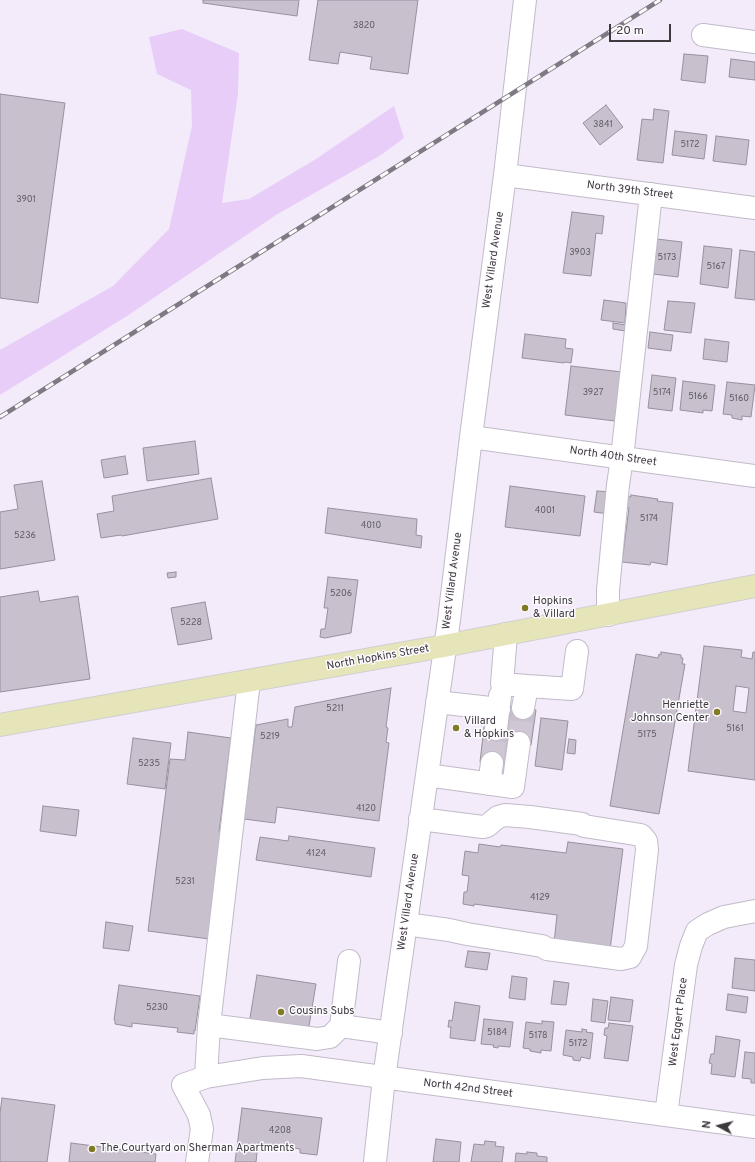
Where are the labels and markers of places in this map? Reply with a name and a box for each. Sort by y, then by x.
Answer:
place label: Hopkins & Villard [533,595,575,621]
marker: Hopkins & Villard [520,603,530,613]
place label: Henriette Johnson Center [631,699,709,725]
marker: Henriette Johnson Center [712,707,722,717]
place label: Villard & Hopkins [464,715,514,741]
marker: Villard & Hopkins [451,723,461,733]
place label: Cousins Subs [289,1005,354,1019]
marker: Cousins Subs [276,1007,286,1017]
place label: The Courtyard on Sherman Apartments [100,1142,294,1156]
marker: The Courtyard on Sherman Apartments [87,1144,97,1154]

